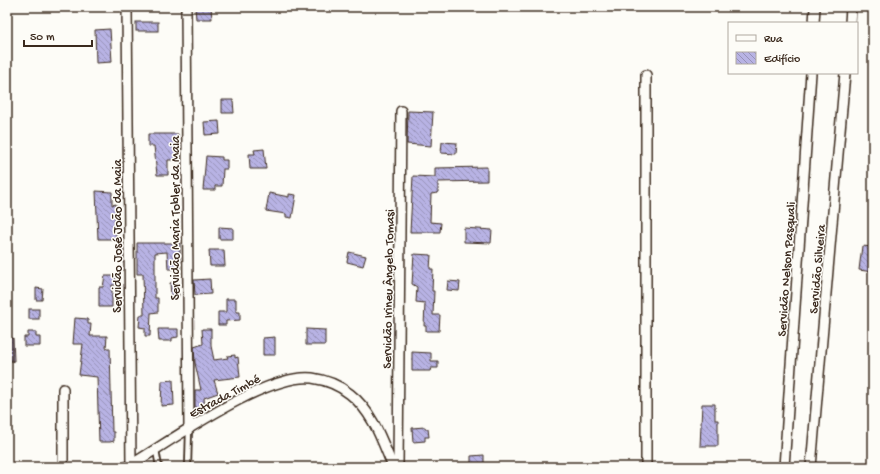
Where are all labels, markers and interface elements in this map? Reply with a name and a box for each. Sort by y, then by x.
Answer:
scale bar [24,22,92,48]
legend [728,22,858,74]
text: 50 m [30,31,55,45]
text: Rua [764,33,783,47]
text: Edifício [764,53,800,67]
street label: Servidão Maria Tobler da Maia [169,135,184,300]
street label: Servidão José João da Maia [111,158,126,313]
street label: Servidão Nelson Pasquali [775,201,800,337]
street label: Servidão Irineu Ângelo Tomasi [379,209,398,369]
street label: Servidão Silveira [807,223,830,314]
street label: Estrada Timbé [187,372,264,422]

